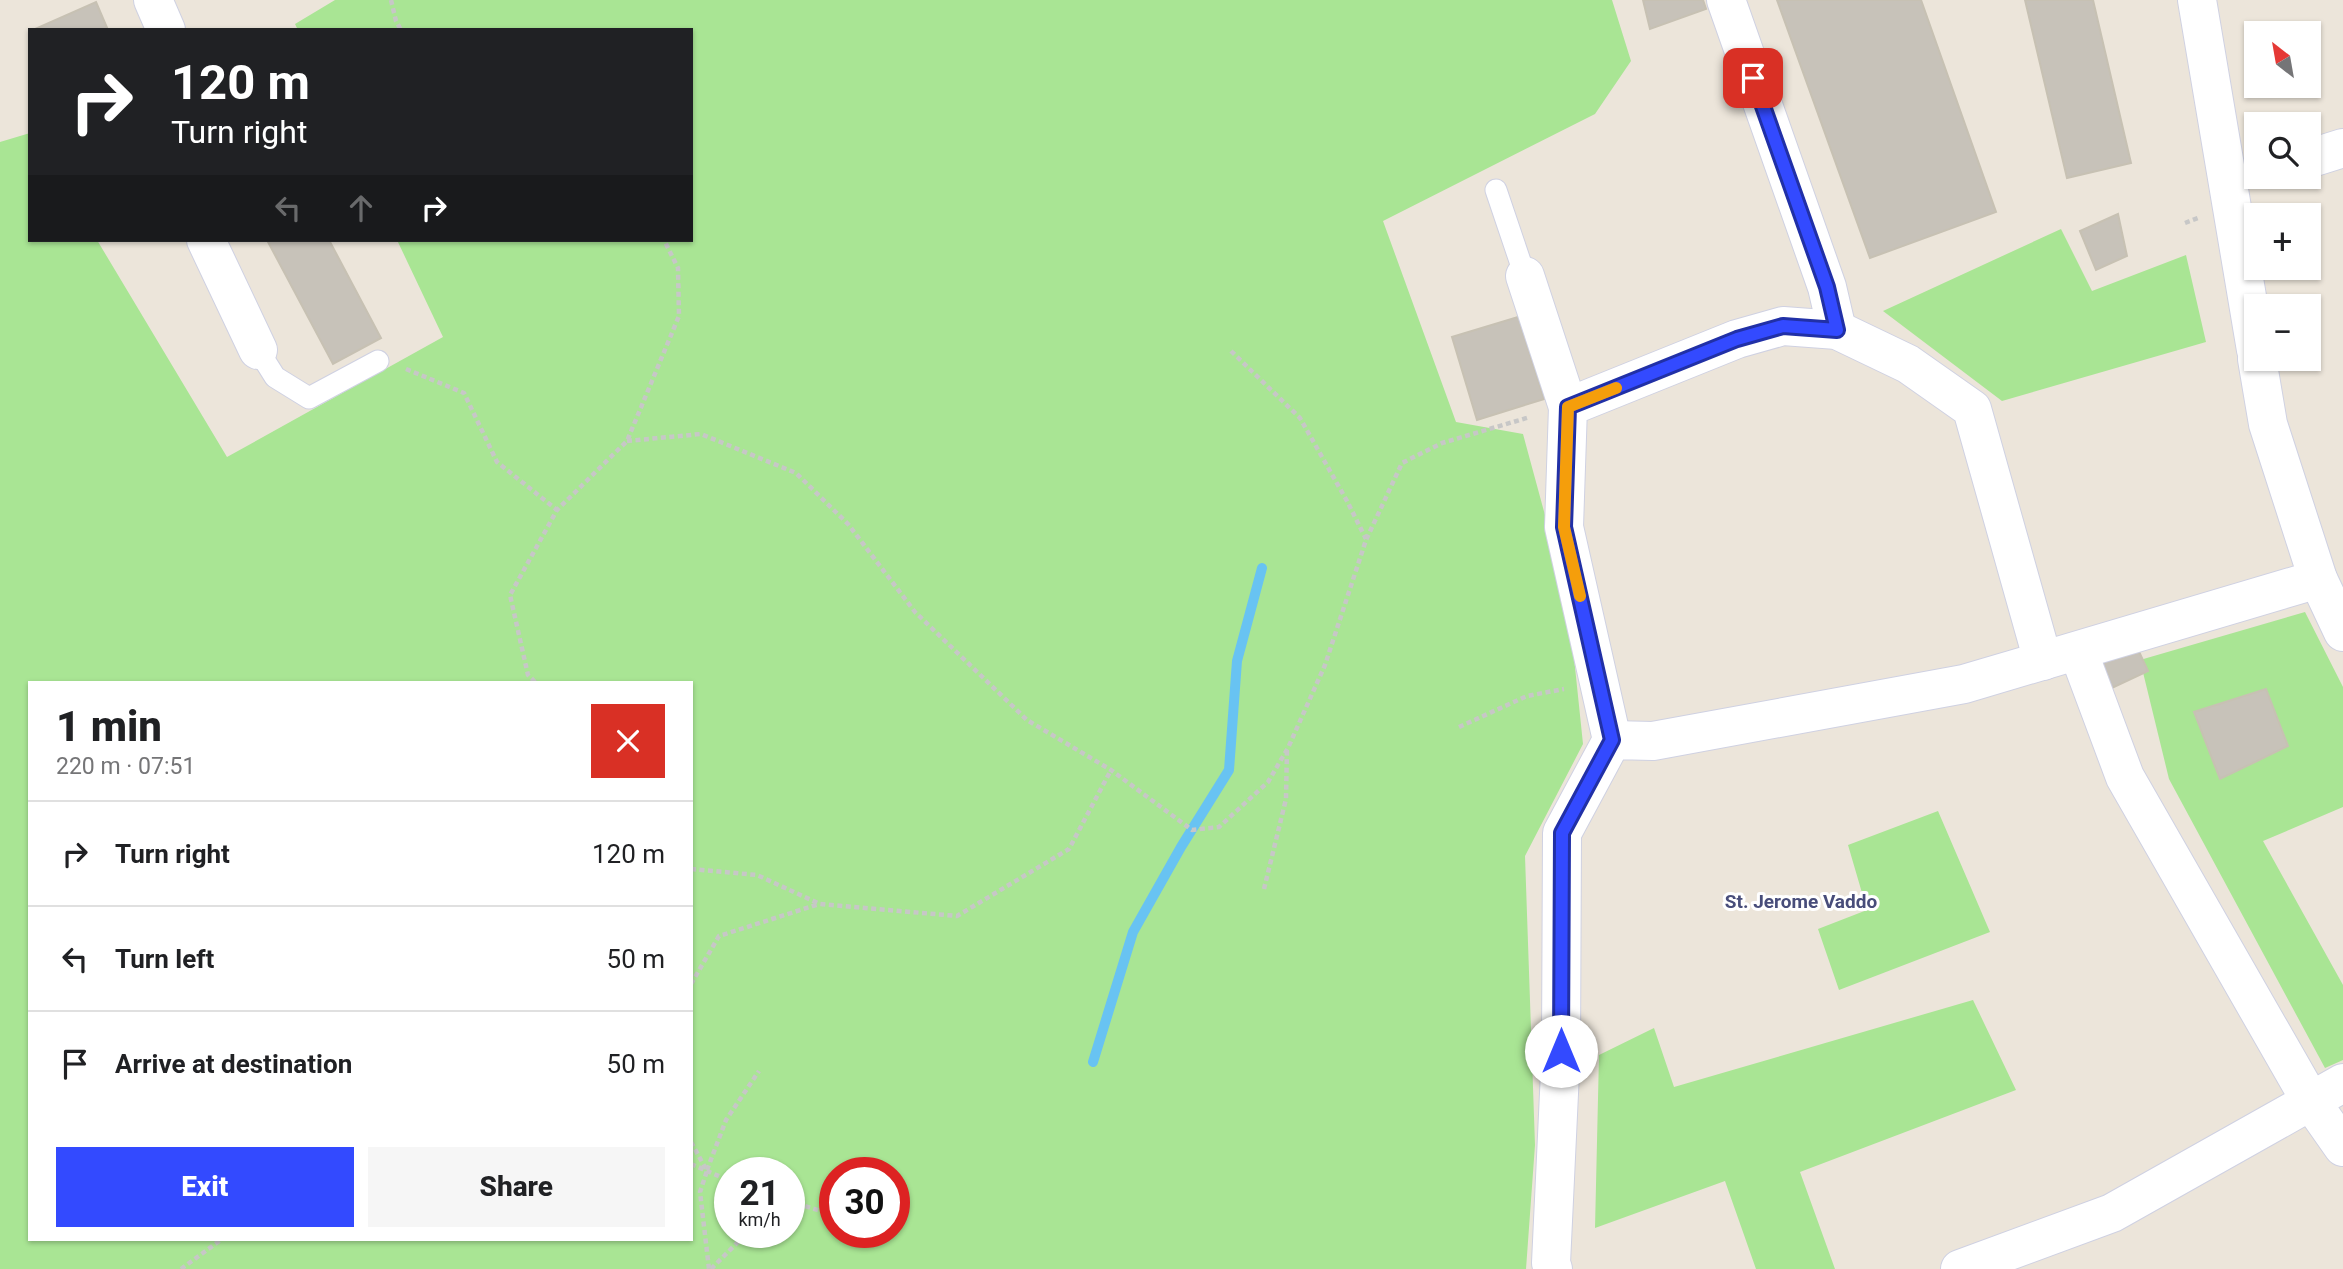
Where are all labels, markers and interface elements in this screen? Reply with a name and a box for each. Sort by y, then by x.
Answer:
north arrow [2244,21,2320,98]
map controls [2244,21,2321,371]
pin [1723,48,1783,108]
text: 120 m [171,54,310,111]
icon: right [56,56,147,147]
icon: arrive [1734,59,1772,97]
button: search [2244,112,2321,189]
text: Turn right [171,113,307,151]
icon: left [269,189,307,227]
icon: ahead [342,189,380,227]
icon: right [415,189,453,227]
button: + [2244,203,2321,280]
button: − [2244,294,2321,371]
text: 1 min [56,702,162,751]
button: close [591,704,665,778]
text: 220 m · 07:51 [56,753,195,780]
icon: right [56,835,94,873]
text: Turn right [115,839,230,869]
text: 120 m [592,839,665,869]
district label: St. Jerome Vaddo [1725,890,1877,913]
icon: left [56,940,94,978]
text: Turn left [115,944,214,974]
text: 50 m [607,944,665,974]
position arrow [1524,1014,1598,1088]
icon: arrive [56,1045,94,1083]
text: Arrive at destination [115,1049,352,1079]
text: 50 m [607,1049,665,1079]
button: Exit [56,1147,354,1227]
button: Share [368,1147,665,1227]
speed limit sign: 30 [819,1157,910,1248]
text: 21 [739,1173,780,1214]
text: km/h [738,1209,781,1230]

